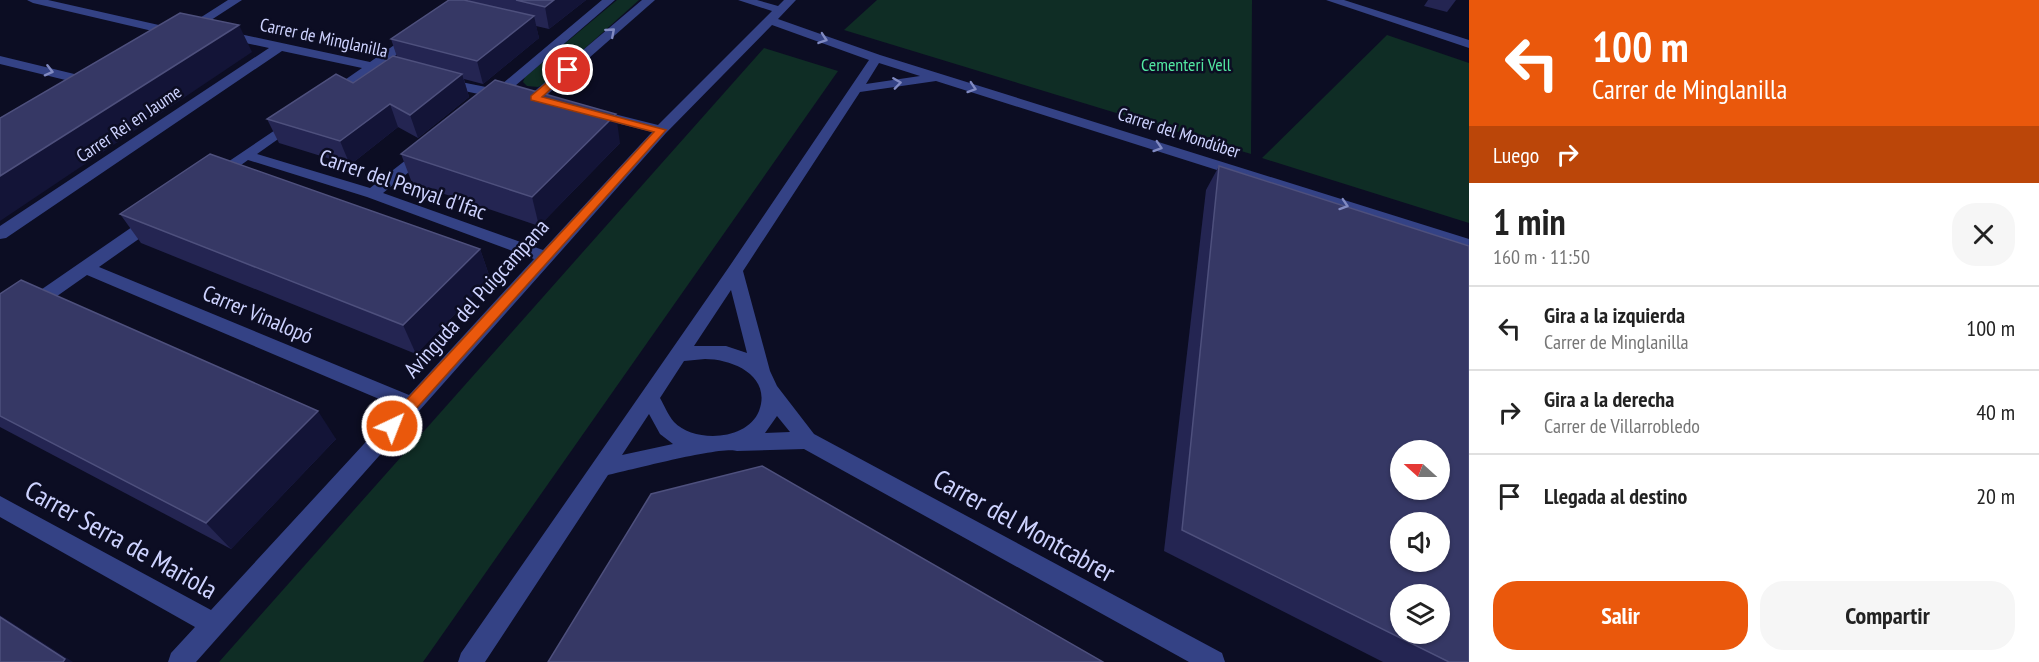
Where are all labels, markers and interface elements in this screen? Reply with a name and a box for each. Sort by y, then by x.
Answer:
street label: Carrer de Minglanilla [258,13,390,62]
text: 100 m [1592,19,1689,74]
icon: left [1493,24,1571,102]
one-way arrow [604,29,615,40]
one-way arrow [817,32,828,45]
pin [542,44,593,95]
icon: arrive [551,53,584,86]
park label: Cementeri Vell [1141,53,1232,76]
one-way arrow [44,64,54,77]
text: Carrer de Minglanilla [1592,72,1787,106]
one-way arrow [892,78,902,90]
street label: Carrer Rei en Jaume [72,80,186,167]
one-way arrow [966,81,977,93]
street label: Carrer del Mondúber [1115,102,1243,163]
icon: right [1551,138,1584,171]
one-way arrow [1152,140,1163,152]
text: Luego [1493,141,1539,169]
street label: Carrer del Penyal d'Ifac [316,142,490,226]
one-way arrow [1338,198,1349,211]
text: 1 min [1493,198,1566,245]
button: close [1952,203,2015,266]
street label: Avinguda del Puigcampana [397,213,555,383]
text: 160 m · 11:50 [1493,244,1590,270]
street label: Carrer Vinalopó [199,278,317,350]
text: Gira a la izquierda [1544,301,1685,329]
icon: left [1493,312,1526,345]
text: 100 m [1966,314,2015,342]
text: Carrer de Minglanilla [1544,329,1689,355]
text: Gira a la derecha [1544,385,1674,413]
position arrow [360,394,424,458]
icon: right [1493,396,1526,429]
text: 40 m [1976,398,2015,426]
text: Carrer de Villarrobledo [1544,413,1700,439]
north arrow [1390,440,1450,500]
map controls [1390,440,1450,644]
street label: Carrer del Montcabrer [928,461,1122,589]
street label: Carrer Serra de Mariola [19,472,224,606]
icon: arrive [1493,480,1526,513]
text: Llegada al destino [1544,482,1687,510]
text: 20 m [1976,482,2015,510]
button: sound [1390,512,1450,572]
button: Salir [1493,581,1748,650]
button: Compartir [1760,581,2015,650]
button: layers [1390,584,1450,644]

